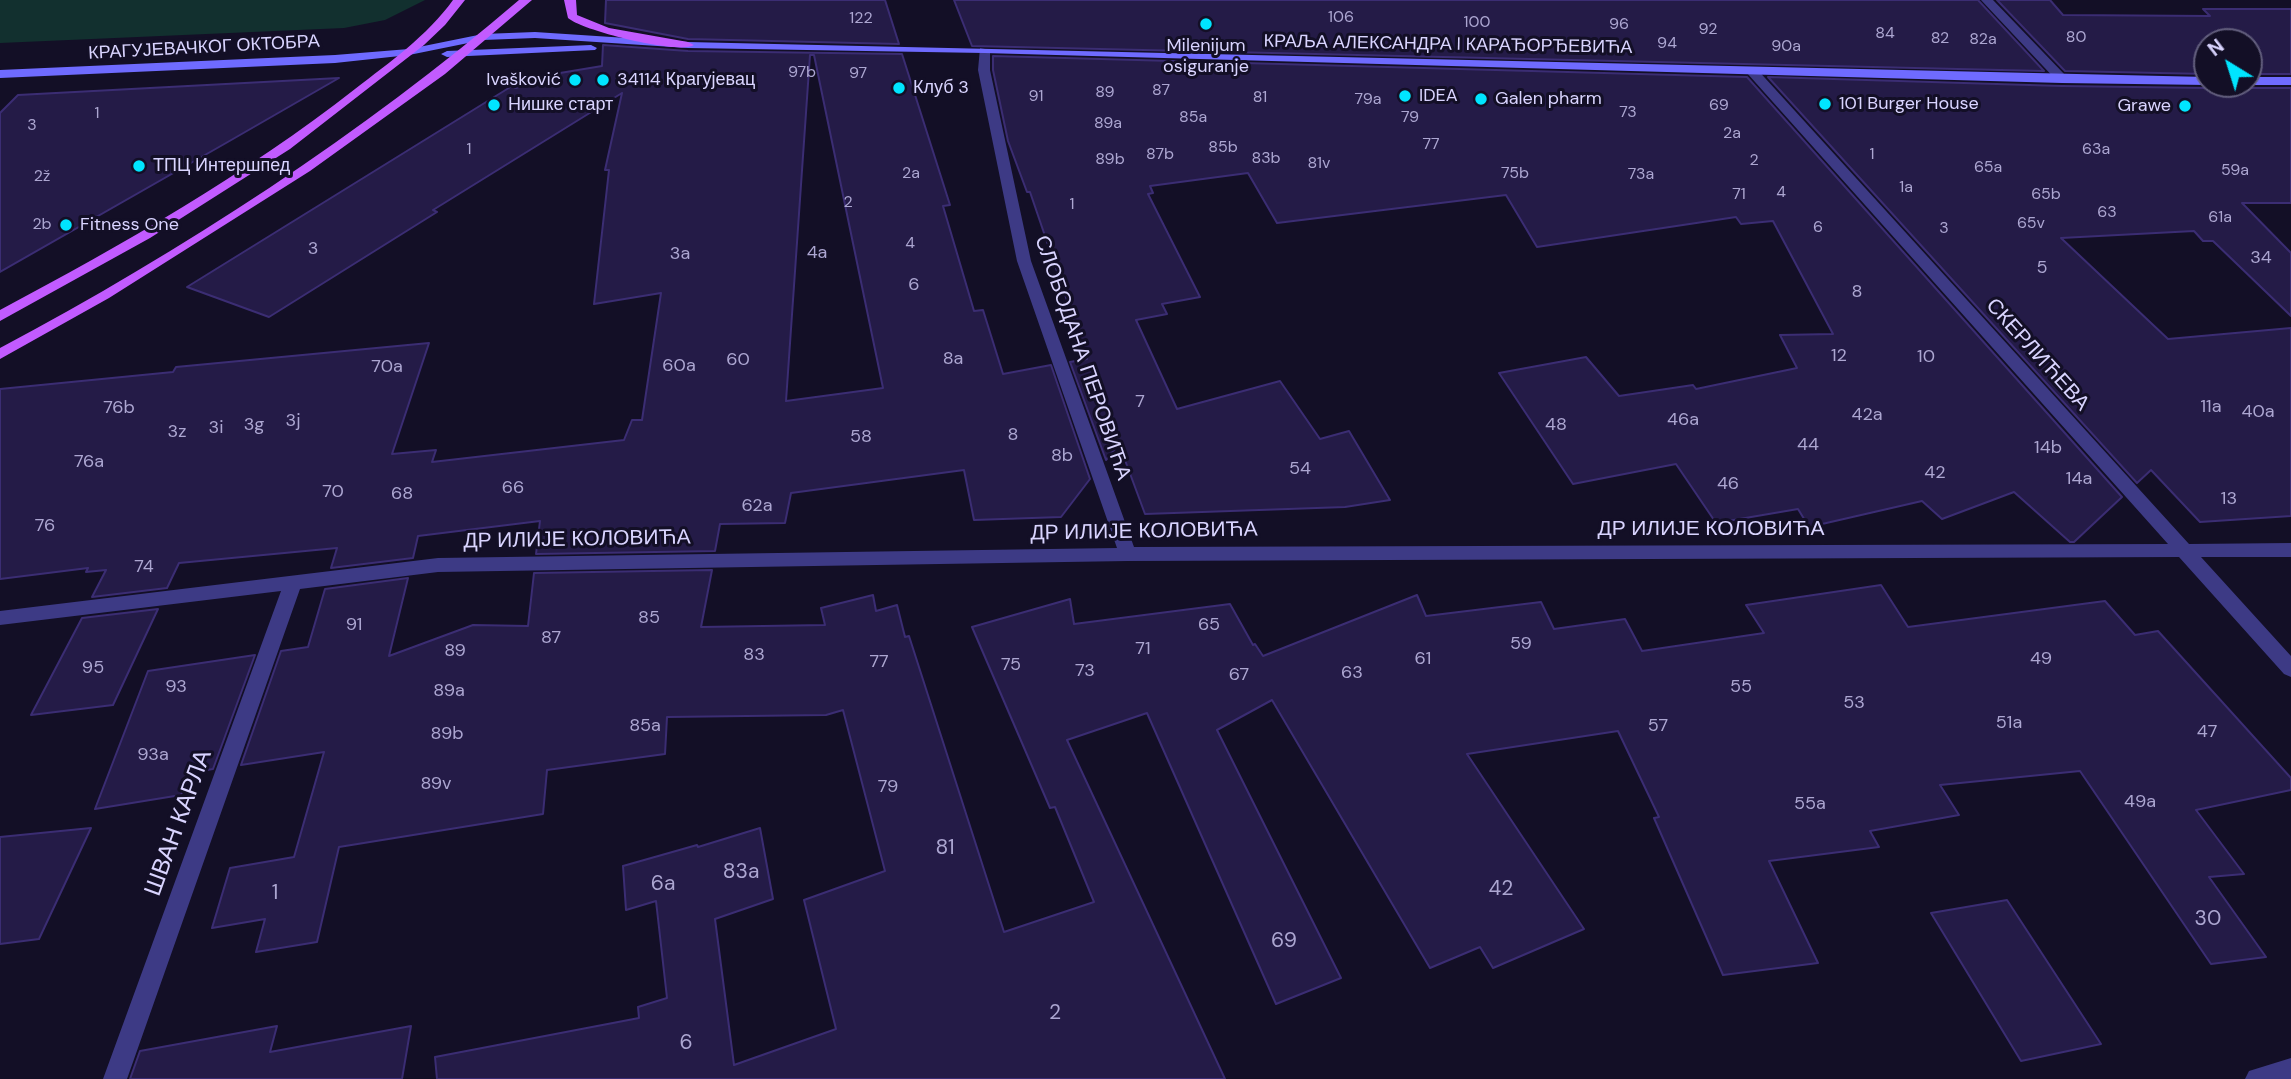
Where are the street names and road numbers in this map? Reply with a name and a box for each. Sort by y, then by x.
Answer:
street label: КРАГУЈЕВАЧКОГ ОКТОБРА [88,31,320,65]
street label: КРАЉА АЛЕКСАНДРА I КАРАЂОРЂЕВИЋА [1263,31,1633,59]
street label: СЛОБОДАНА ПЕРОВИЋА [1028,232,1136,484]
street label: СКЕРЛИЋЕВА [1980,294,2094,416]
street label: ДР ИЛИЈЕ КОЛОВИЋА [1597,516,1825,542]
street label: ДР ИЛИЈЕ КОЛОВИЋА [1030,517,1258,547]
street label: ДР ИЛИЈЕ КОЛОВИЋА [463,525,691,555]
street label: ШВАН КАРЛА [139,746,219,900]

